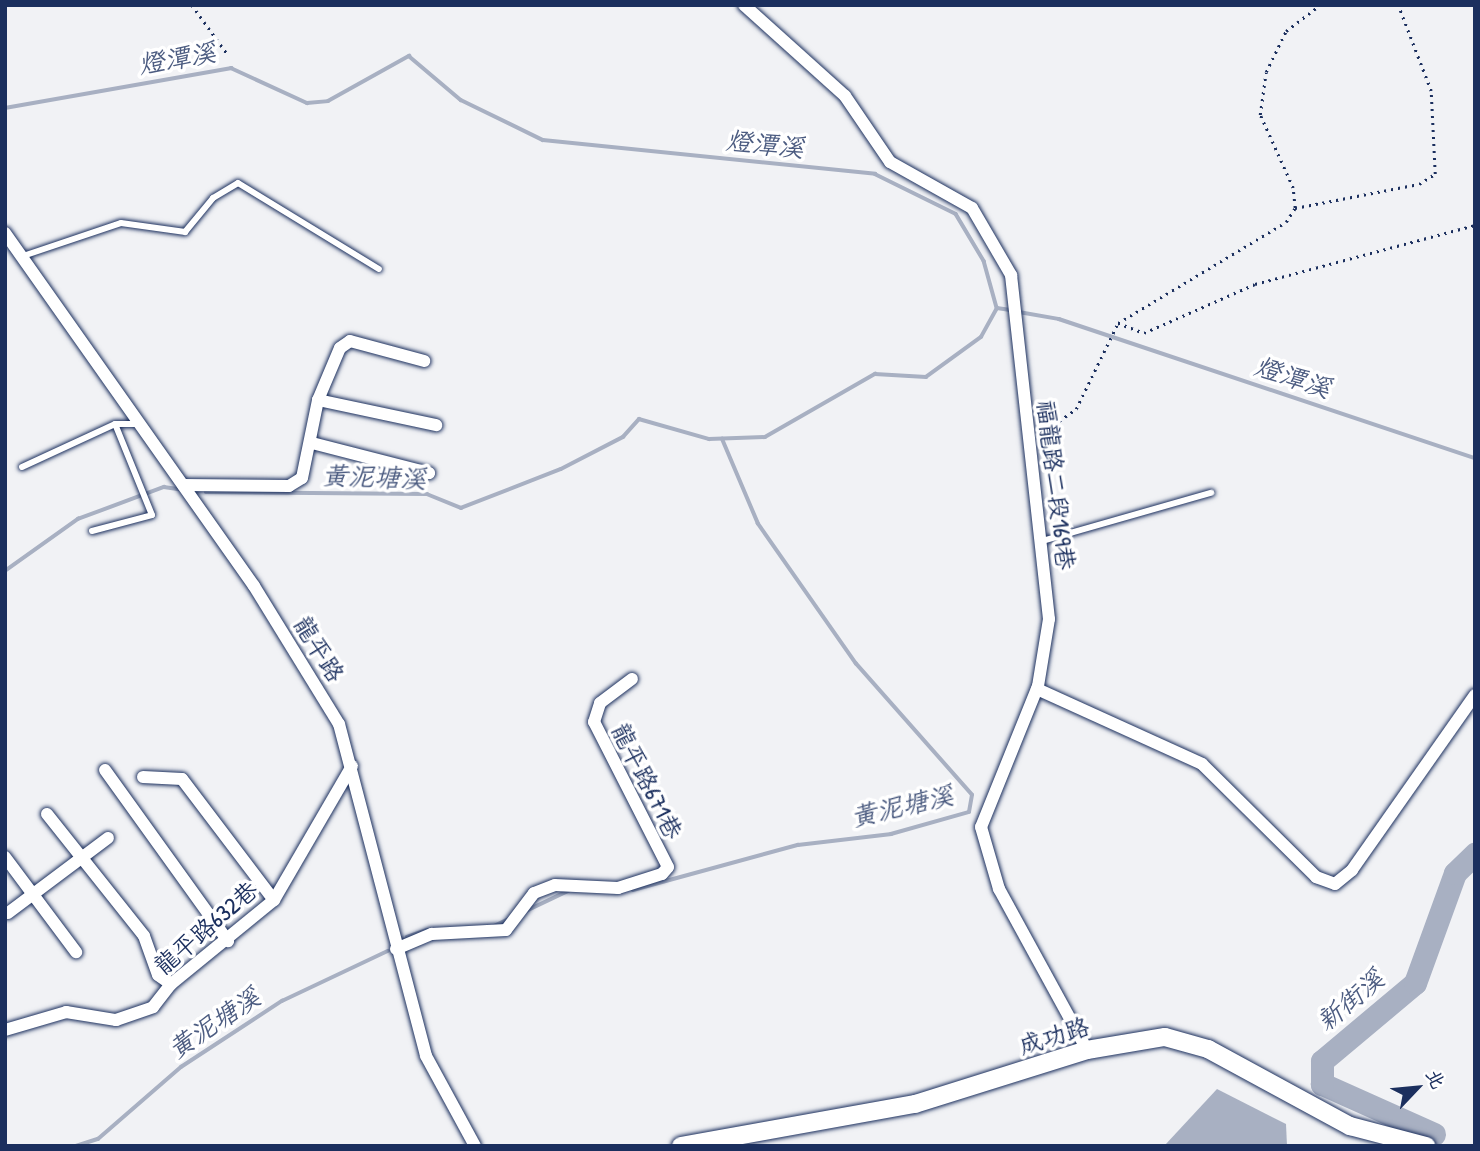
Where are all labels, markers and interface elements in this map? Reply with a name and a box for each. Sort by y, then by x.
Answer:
water label: 燈潭溪 [136,36,218,80]
water label: 燈潭溪 [725,124,805,164]
water label: 燈潭溪 [1251,350,1335,404]
street label: 福龍路二段169巷 [1031,398,1081,572]
water label: 黃泥塘溪 [321,460,427,494]
street label: 龍平路 [288,611,350,687]
street label: 龍平路671巷 [606,718,688,844]
water label: 黃泥塘溪 [848,779,956,833]
street label: 龍平路632巷 [148,875,264,981]
water label: 新街溪 [1310,963,1390,1037]
water label: 黃泥塘溪 [162,981,266,1065]
street label: 成功路 [1015,1012,1093,1060]
north arrow [1382,1053,1452,1123]
text: 北 [1420,1065,1452,1093]

